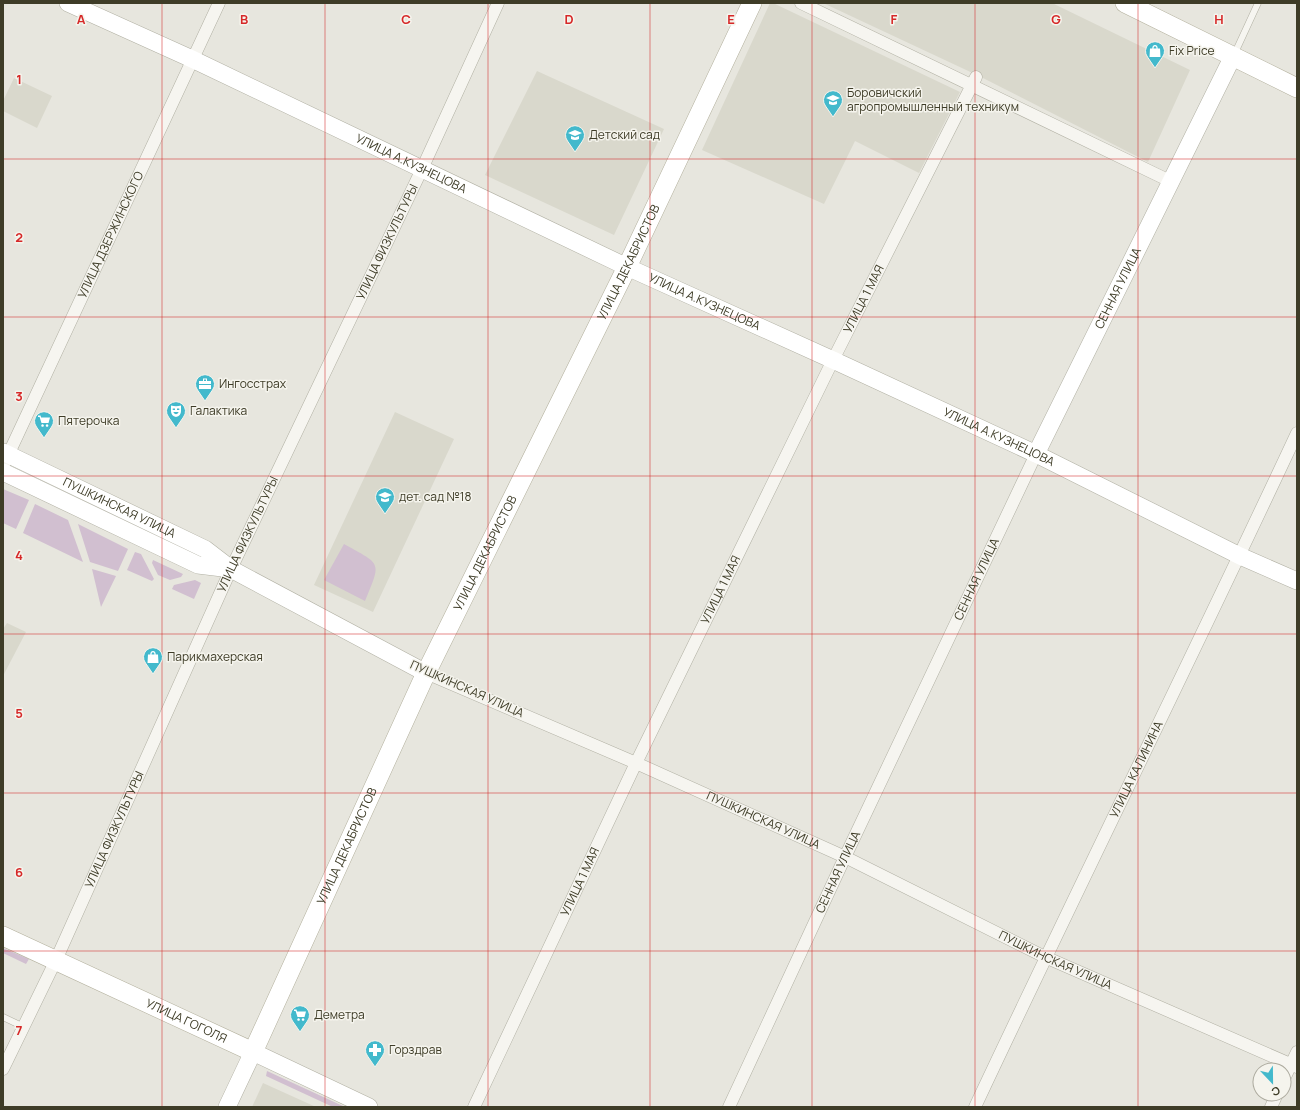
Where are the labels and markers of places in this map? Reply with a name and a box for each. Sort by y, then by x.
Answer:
shop icon: Fix Price [1144,40,1166,68]
place label: Fix Price [1169,42,1214,59]
place label: Боровичский агропромышленный техникум [847,84,1019,115]
school or university icon: Боровичский агропромышленный техникум [822,89,844,117]
school or university icon: Детский сад [564,124,586,152]
place label: Детский сад [589,126,660,143]
office icon: Ингосстрах [194,373,216,401]
place label: Ингосстрах [219,375,287,392]
theatre icon: Галактика [165,400,187,428]
place label: Галактика [190,402,247,419]
supermarket icon: Пятерочка [33,410,55,438]
place label: Пятерочка [58,412,119,429]
school or university icon: дет. сад №18 [374,486,396,514]
place label: дет. сад №18 [399,488,471,505]
shop icon: Парикмахерская [142,646,164,674]
place label: Парикмахерская [167,648,263,665]
supermarket icon: Деметра [289,1004,311,1032]
place label: Деметра [314,1006,365,1023]
pharmacy icon: Горздрав [364,1039,386,1067]
place label: Горздрав [389,1041,442,1058]

